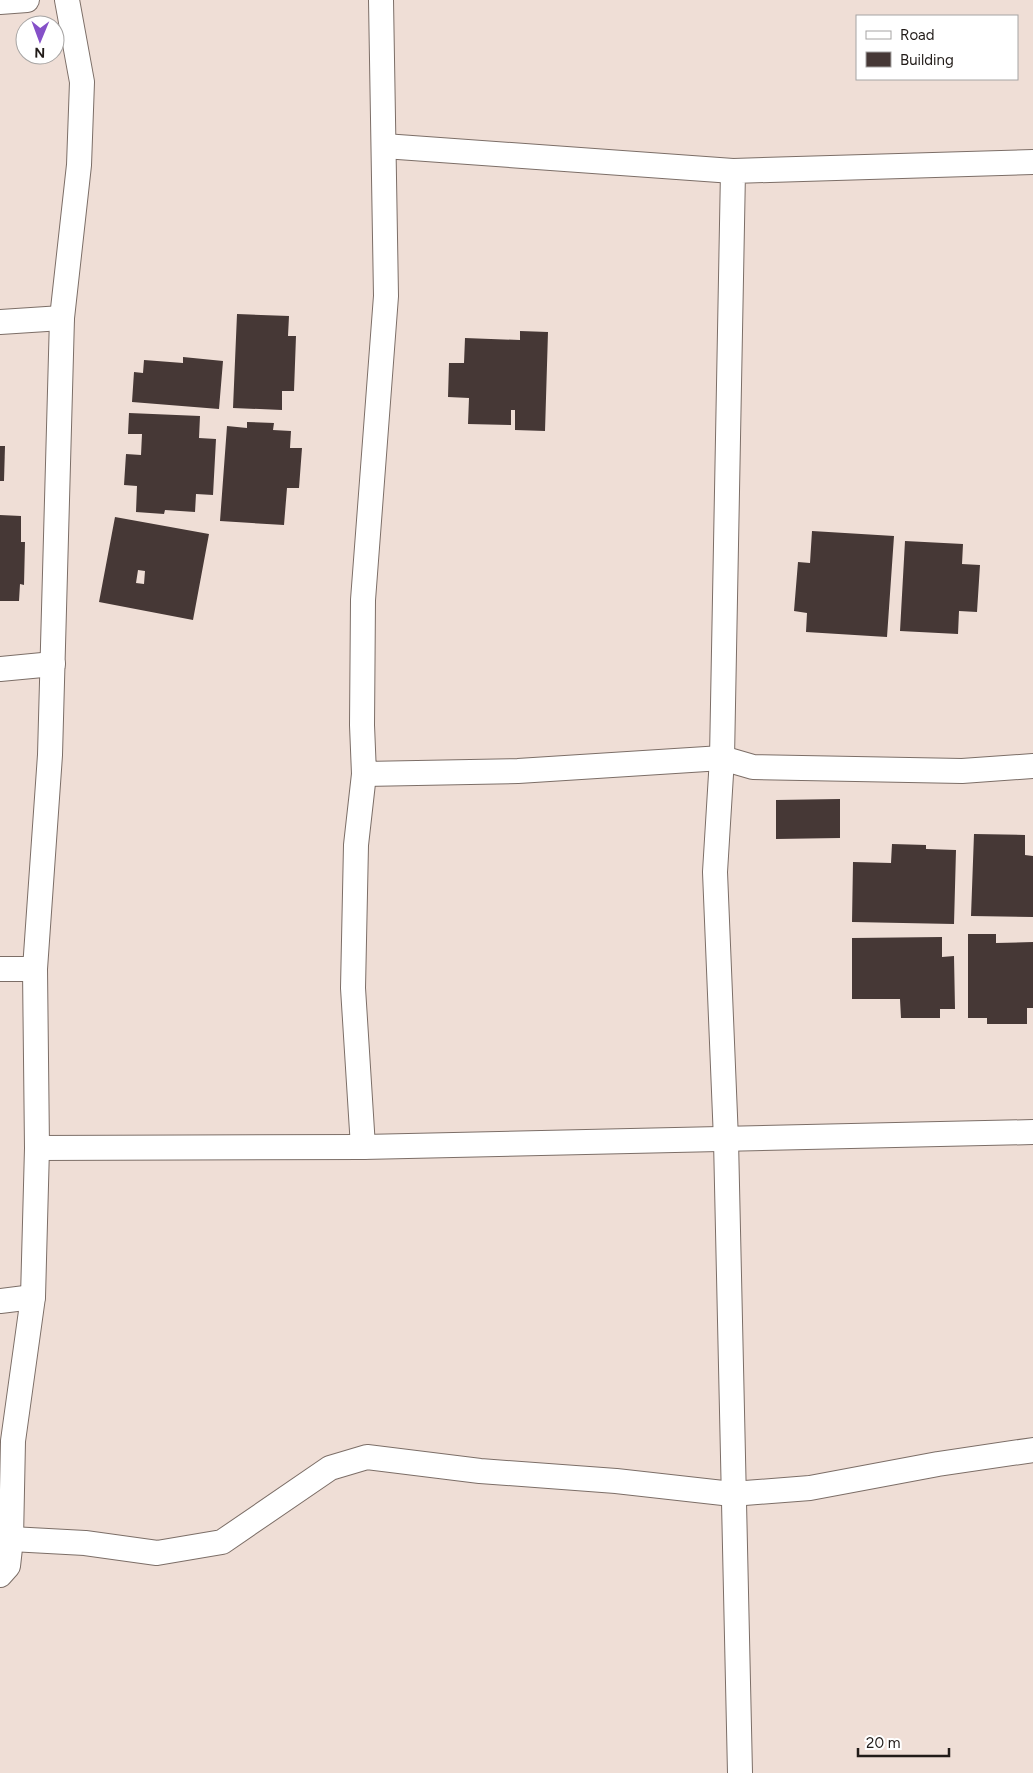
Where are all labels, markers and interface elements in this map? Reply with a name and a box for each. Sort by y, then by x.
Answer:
north arrow [15,15,65,65]
legend [856,15,1018,80]
text: Road [900,26,935,44]
text: N [34,44,45,61]
text: Building [900,51,954,69]
scale bar [858,1726,949,1758]
text: 20 m [866,1734,900,1752]

